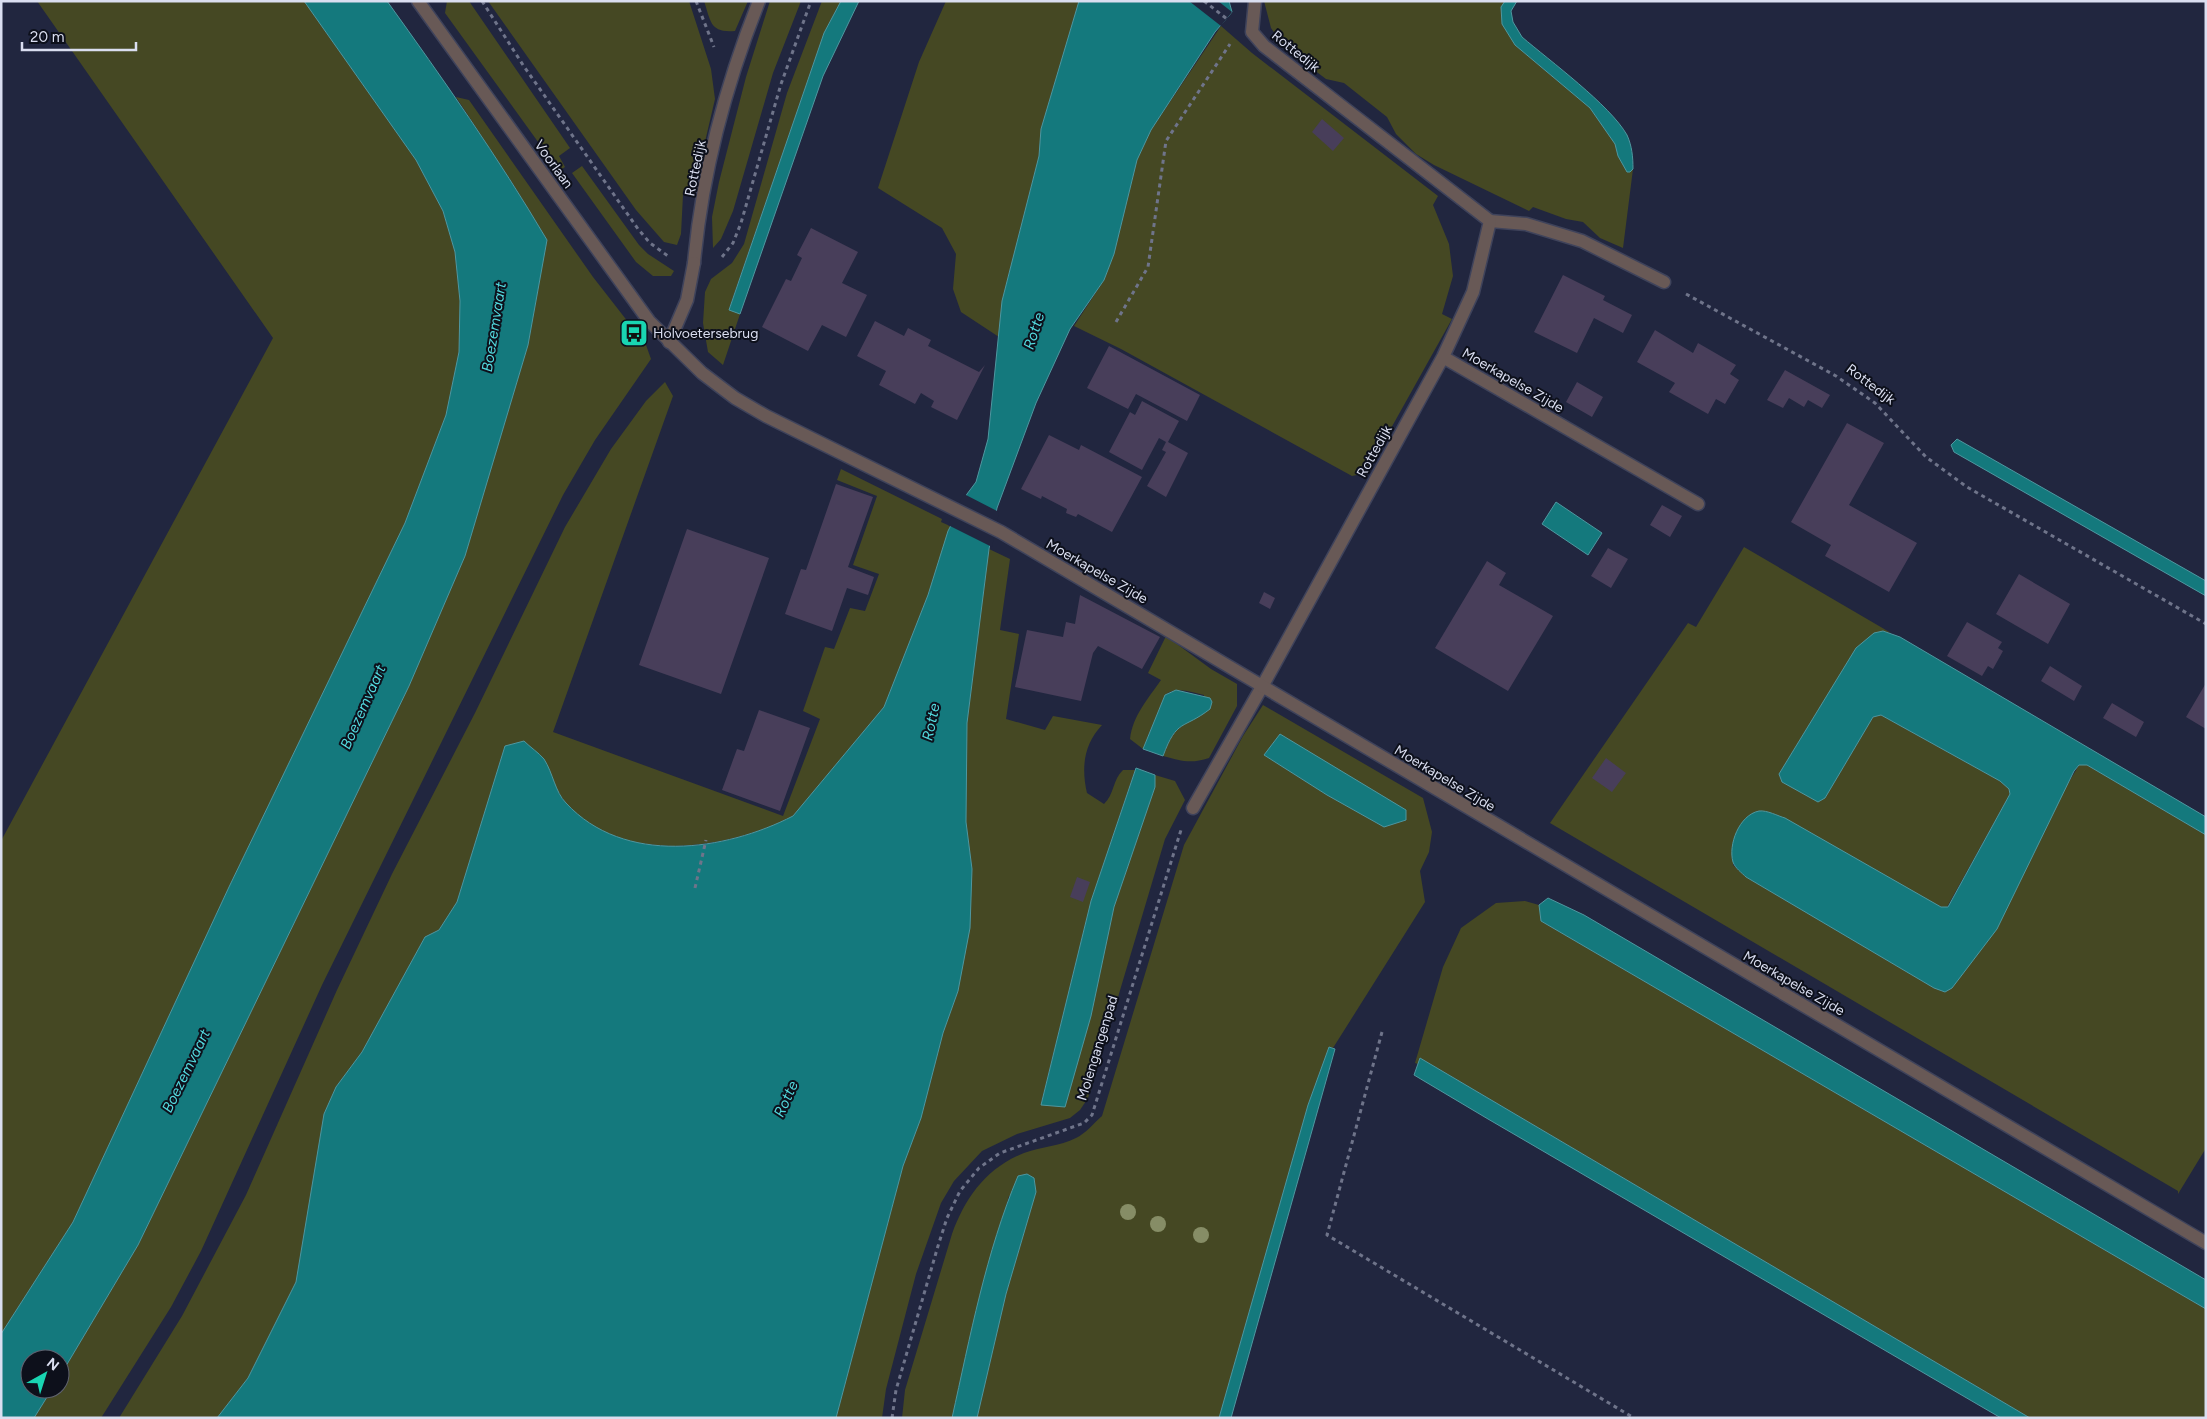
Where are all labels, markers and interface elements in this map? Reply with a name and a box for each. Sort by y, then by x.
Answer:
scale bar [22,20,136,52]
street label: Rottedijk [1268,27,1323,76]
text: 20 m [30,28,64,46]
street label: Voorlaan [530,137,577,192]
street label: Rottedijk [681,138,710,198]
water label: Boezemvaart [478,281,510,373]
water label: Rotte [1020,310,1048,352]
bus stop icon: Holvoetersebrug [619,318,649,348]
place label: Holvoetersebrug [653,325,758,342]
street label: Moerkapelse Zijde [1459,344,1567,417]
street label: Rottedijk [1843,360,1899,408]
street label: Rottedijk [1353,422,1396,480]
street label: Moerkapelse Zijde [1043,535,1151,608]
water label: Boezemvaart [336,662,390,752]
water label: Rotte [918,702,944,742]
street label: Moerkapelse Zijde [1391,742,1499,815]
street label: Moerkapelse Zijde [1740,947,1848,1020]
street label: Molengangenpad [1073,994,1122,1103]
water label: Boezemvaart [158,1026,214,1116]
water label: Rotte [770,1078,802,1120]
north arrow [20,1349,70,1399]
text: N [43,1354,62,1374]

